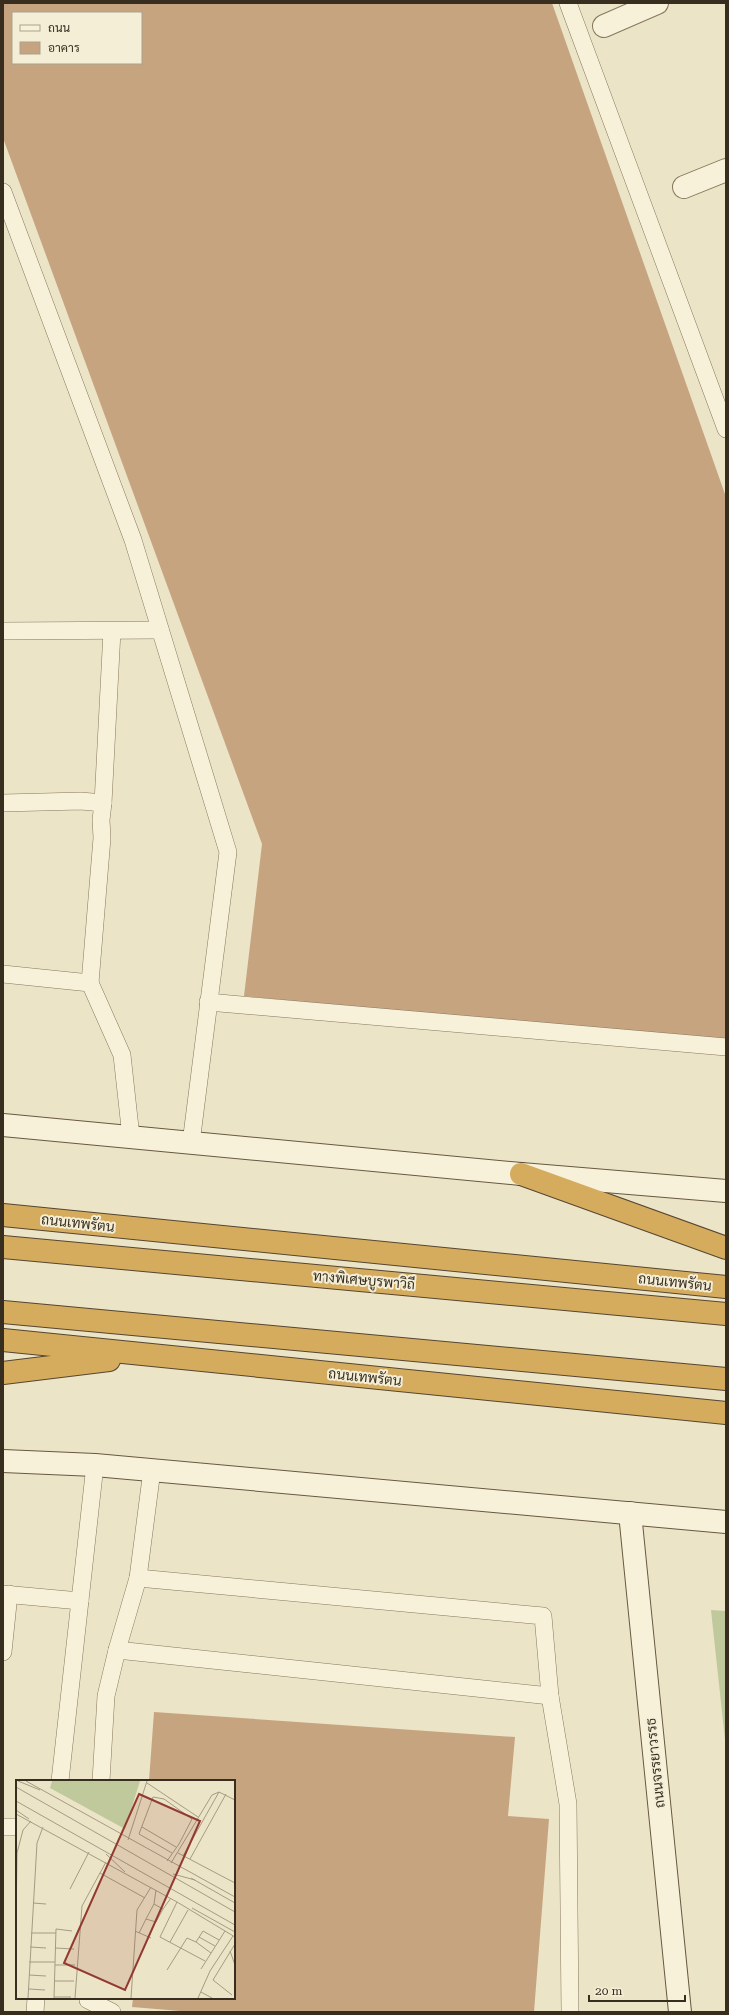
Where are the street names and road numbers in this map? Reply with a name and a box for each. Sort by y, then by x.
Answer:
street label: ถนนเทพรัตน [40,1211,116,1235]
street label: ทางพิเศษบูรพาวิถี [312,1267,416,1294]
street label: ถนนเทพรัตน [637,1270,713,1294]
street label: ถนนเทพรัตน [327,1365,403,1389]
street label: ถนนจรรยาวรรธ [642,1717,668,1809]

